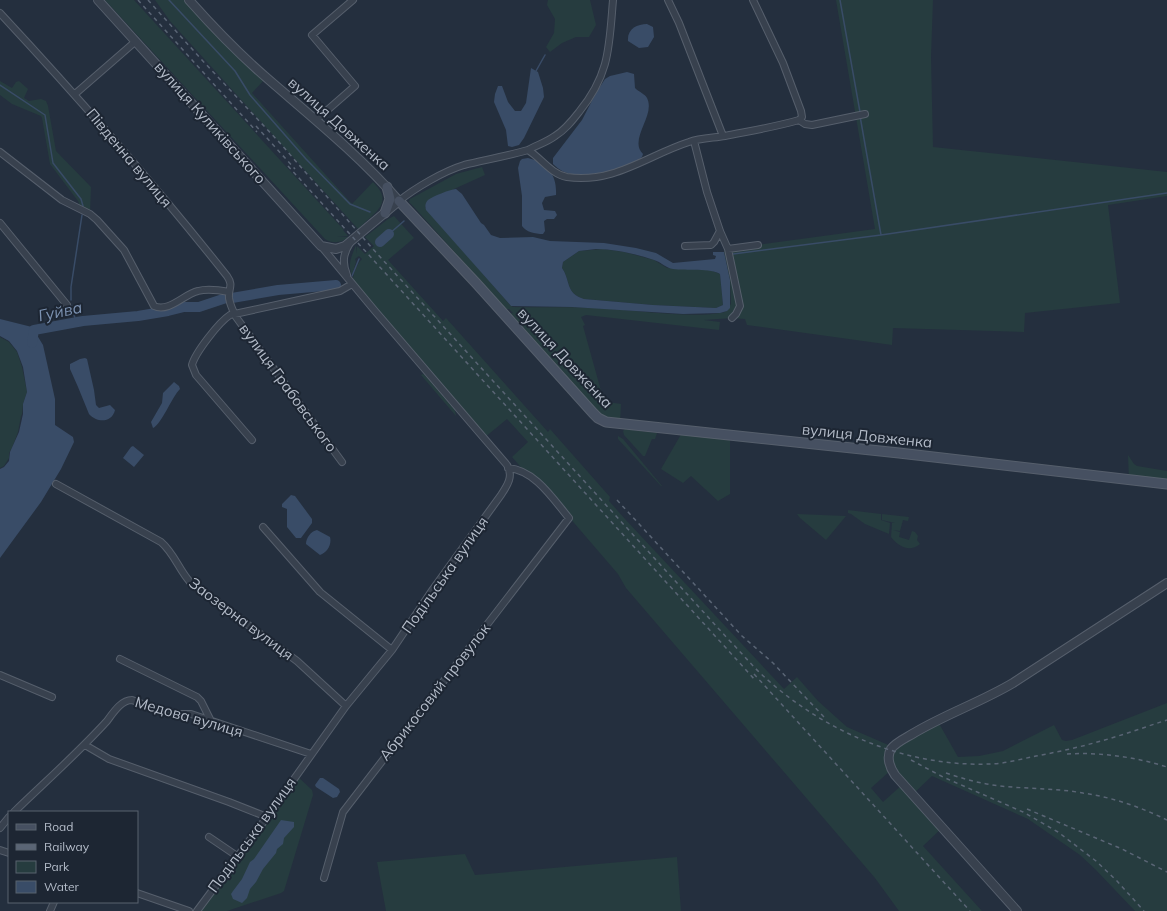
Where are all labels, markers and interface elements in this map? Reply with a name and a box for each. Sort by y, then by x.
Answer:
street label: вулиця Куликівського [150,58,270,188]
street label: вулиця Довженка [284,73,394,174]
street label: Південна вулиця [82,104,176,211]
water label: Гуйва [36,297,84,325]
street label: вулиця Довженка [514,303,617,412]
street label: вулиця Грабовського [235,320,341,456]
street label: вулиця Довженка [801,419,933,452]
street label: Подільська вулиця [397,513,492,637]
street label: Заозерна вулиця [185,573,297,664]
street label: Абрикосовий провулок [375,618,495,764]
street label: Медова вулиця [133,692,245,741]
street label: Подільська вулиця [203,773,300,896]
legend [8,811,138,903]
text: Road [44,819,73,834]
text: Railway [44,839,90,854]
text: Park [44,859,70,874]
text: Water [44,879,80,894]

